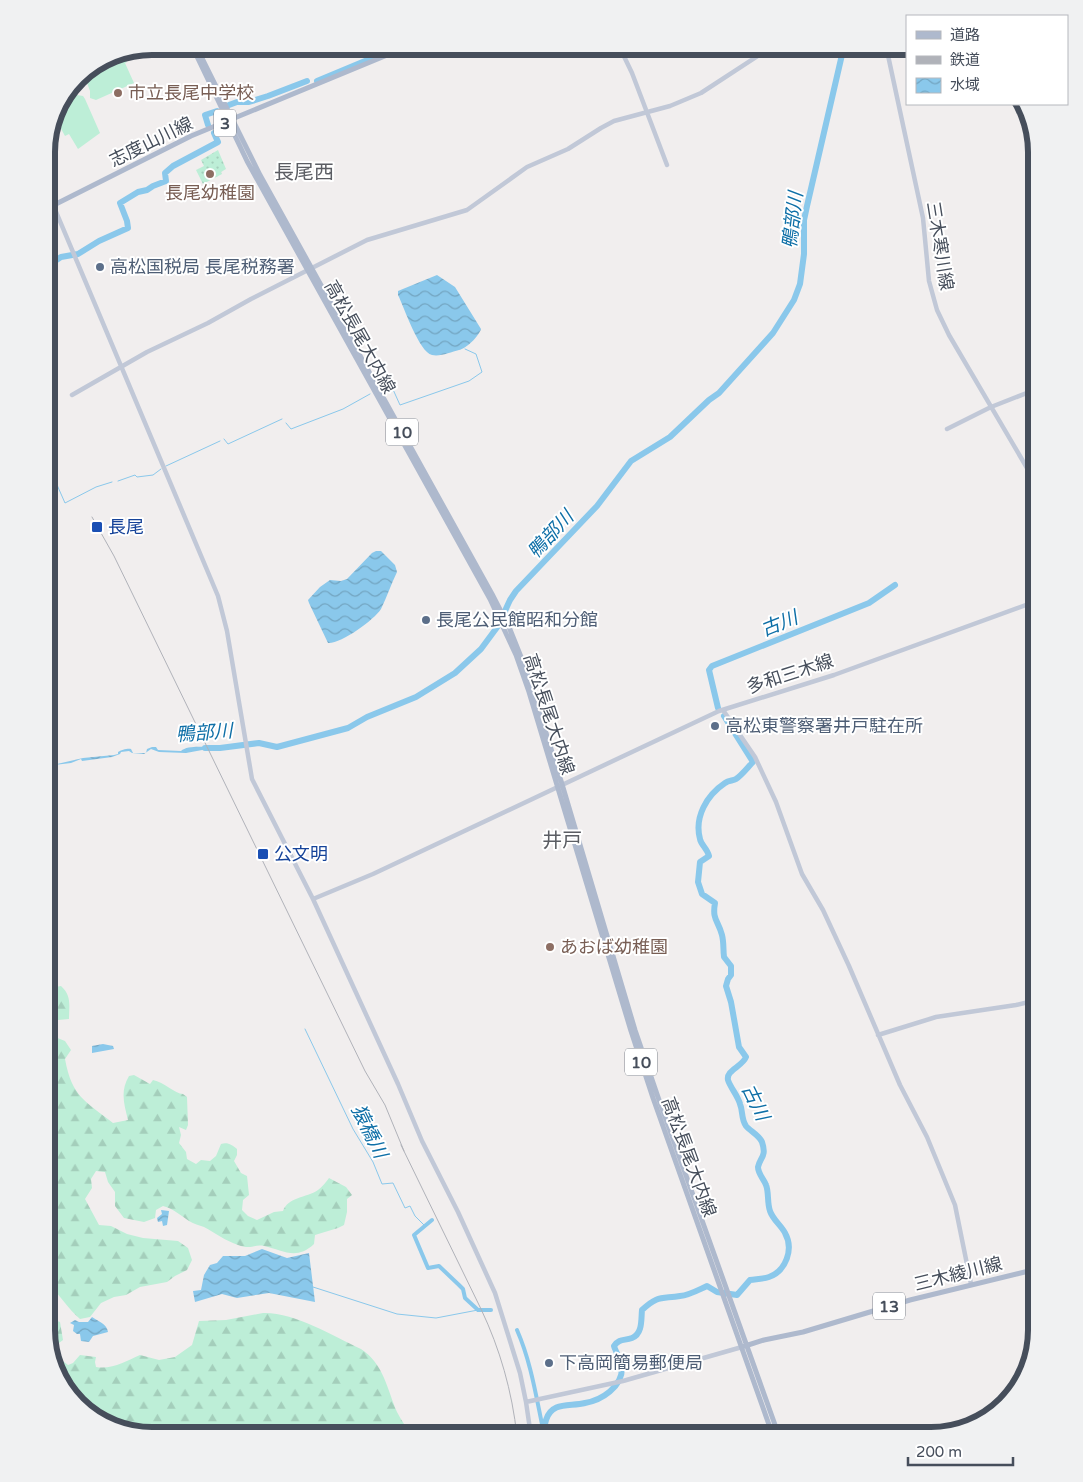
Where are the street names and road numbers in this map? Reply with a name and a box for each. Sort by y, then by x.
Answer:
road number: 3 [214,110,236,136]
street label: 志度山川線 [106,112,196,172]
street label: 三木寒川線 [922,200,958,292]
street label: 高松長尾大内線 [320,277,400,397]
road number: 10 [386,418,418,446]
street label: 多和三木線 [744,650,836,698]
street label: 高松長尾大内線 [519,651,579,777]
road number: 10 [625,1048,657,1076]
street label: 高松長尾大内線 [657,1094,721,1220]
street label: 三木綾川線 [912,1252,1004,1296]
road number: 13 [873,1292,905,1320]

